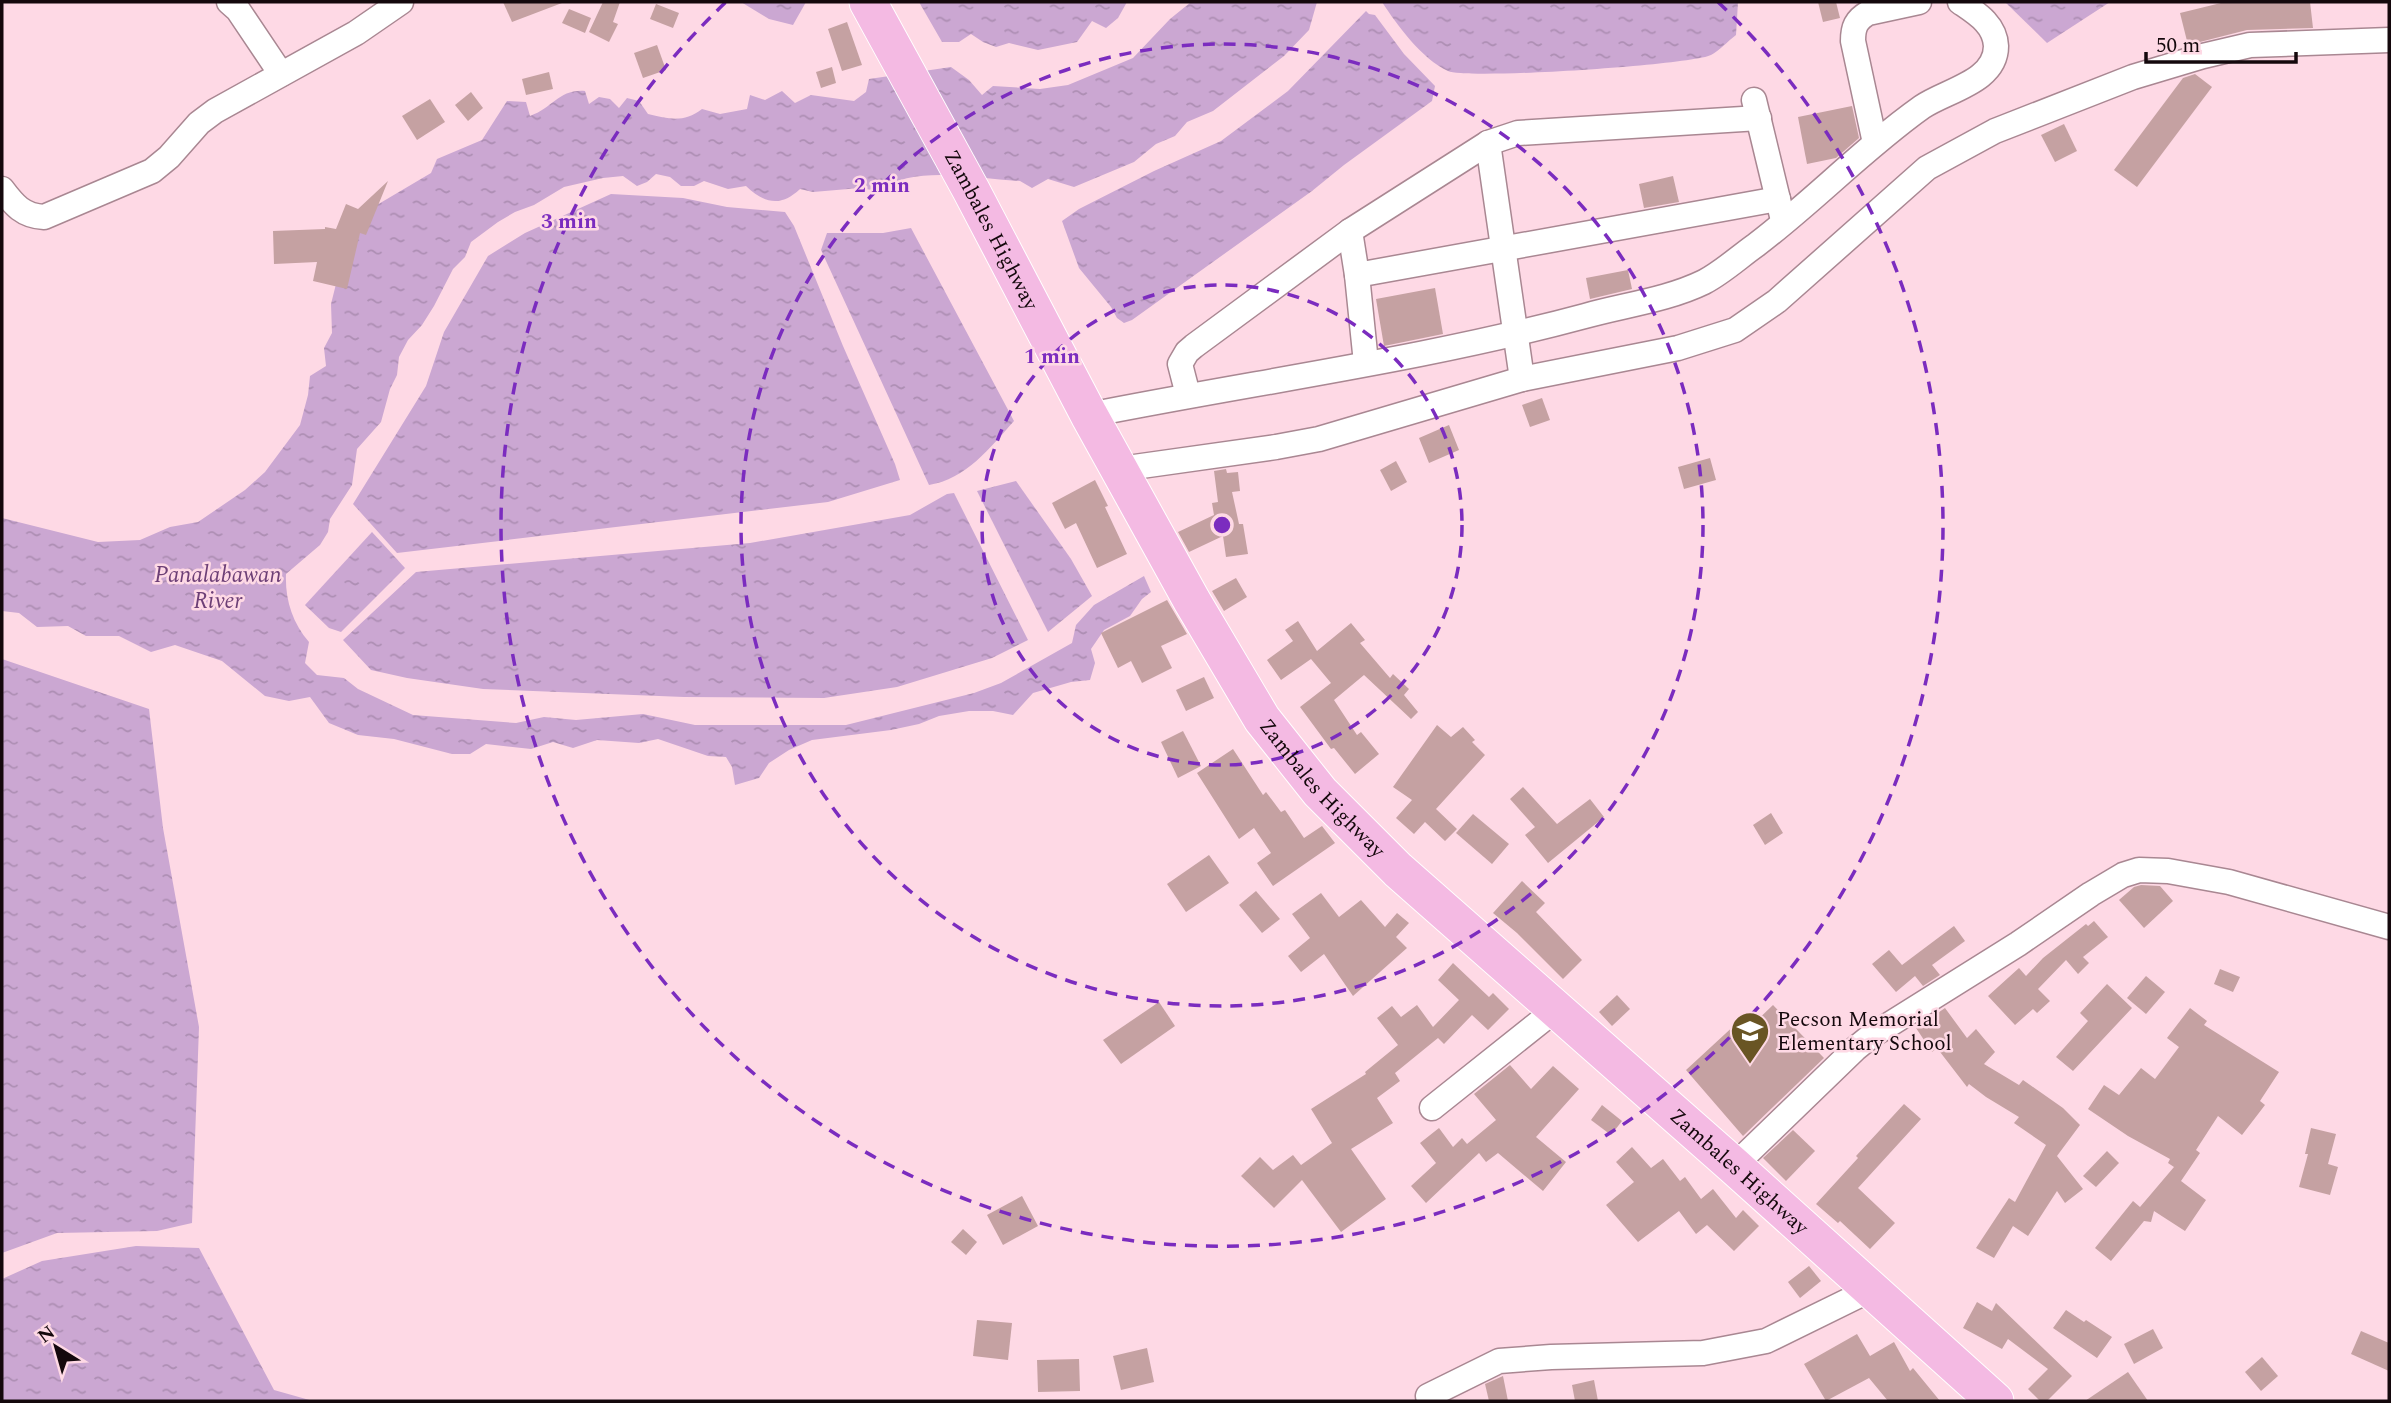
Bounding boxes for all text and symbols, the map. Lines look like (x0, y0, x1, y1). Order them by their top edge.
scale bar (2146, 21, 2296, 65)
text: 50 m (2156, 30, 2200, 62)
street label: Zambales Highway (935, 144, 1047, 317)
text: 2 min (854, 170, 910, 202)
text: 3 min (541, 206, 597, 238)
text: 1 min (1024, 341, 1080, 373)
centre of rings (1210, 513, 1234, 537)
water label: Panalabawan River (154, 558, 282, 619)
street label: Zambales Highway (1251, 712, 1393, 866)
place label: Pecson Memorial Elementary School (1777, 1004, 1952, 1060)
school or university icon: Pecson Memorial Elementary School (1729, 1010, 1771, 1065)
street label: Zambales Highway (1662, 1101, 1816, 1244)
north arrow (21, 1312, 91, 1382)
text: N (32, 1318, 62, 1351)

